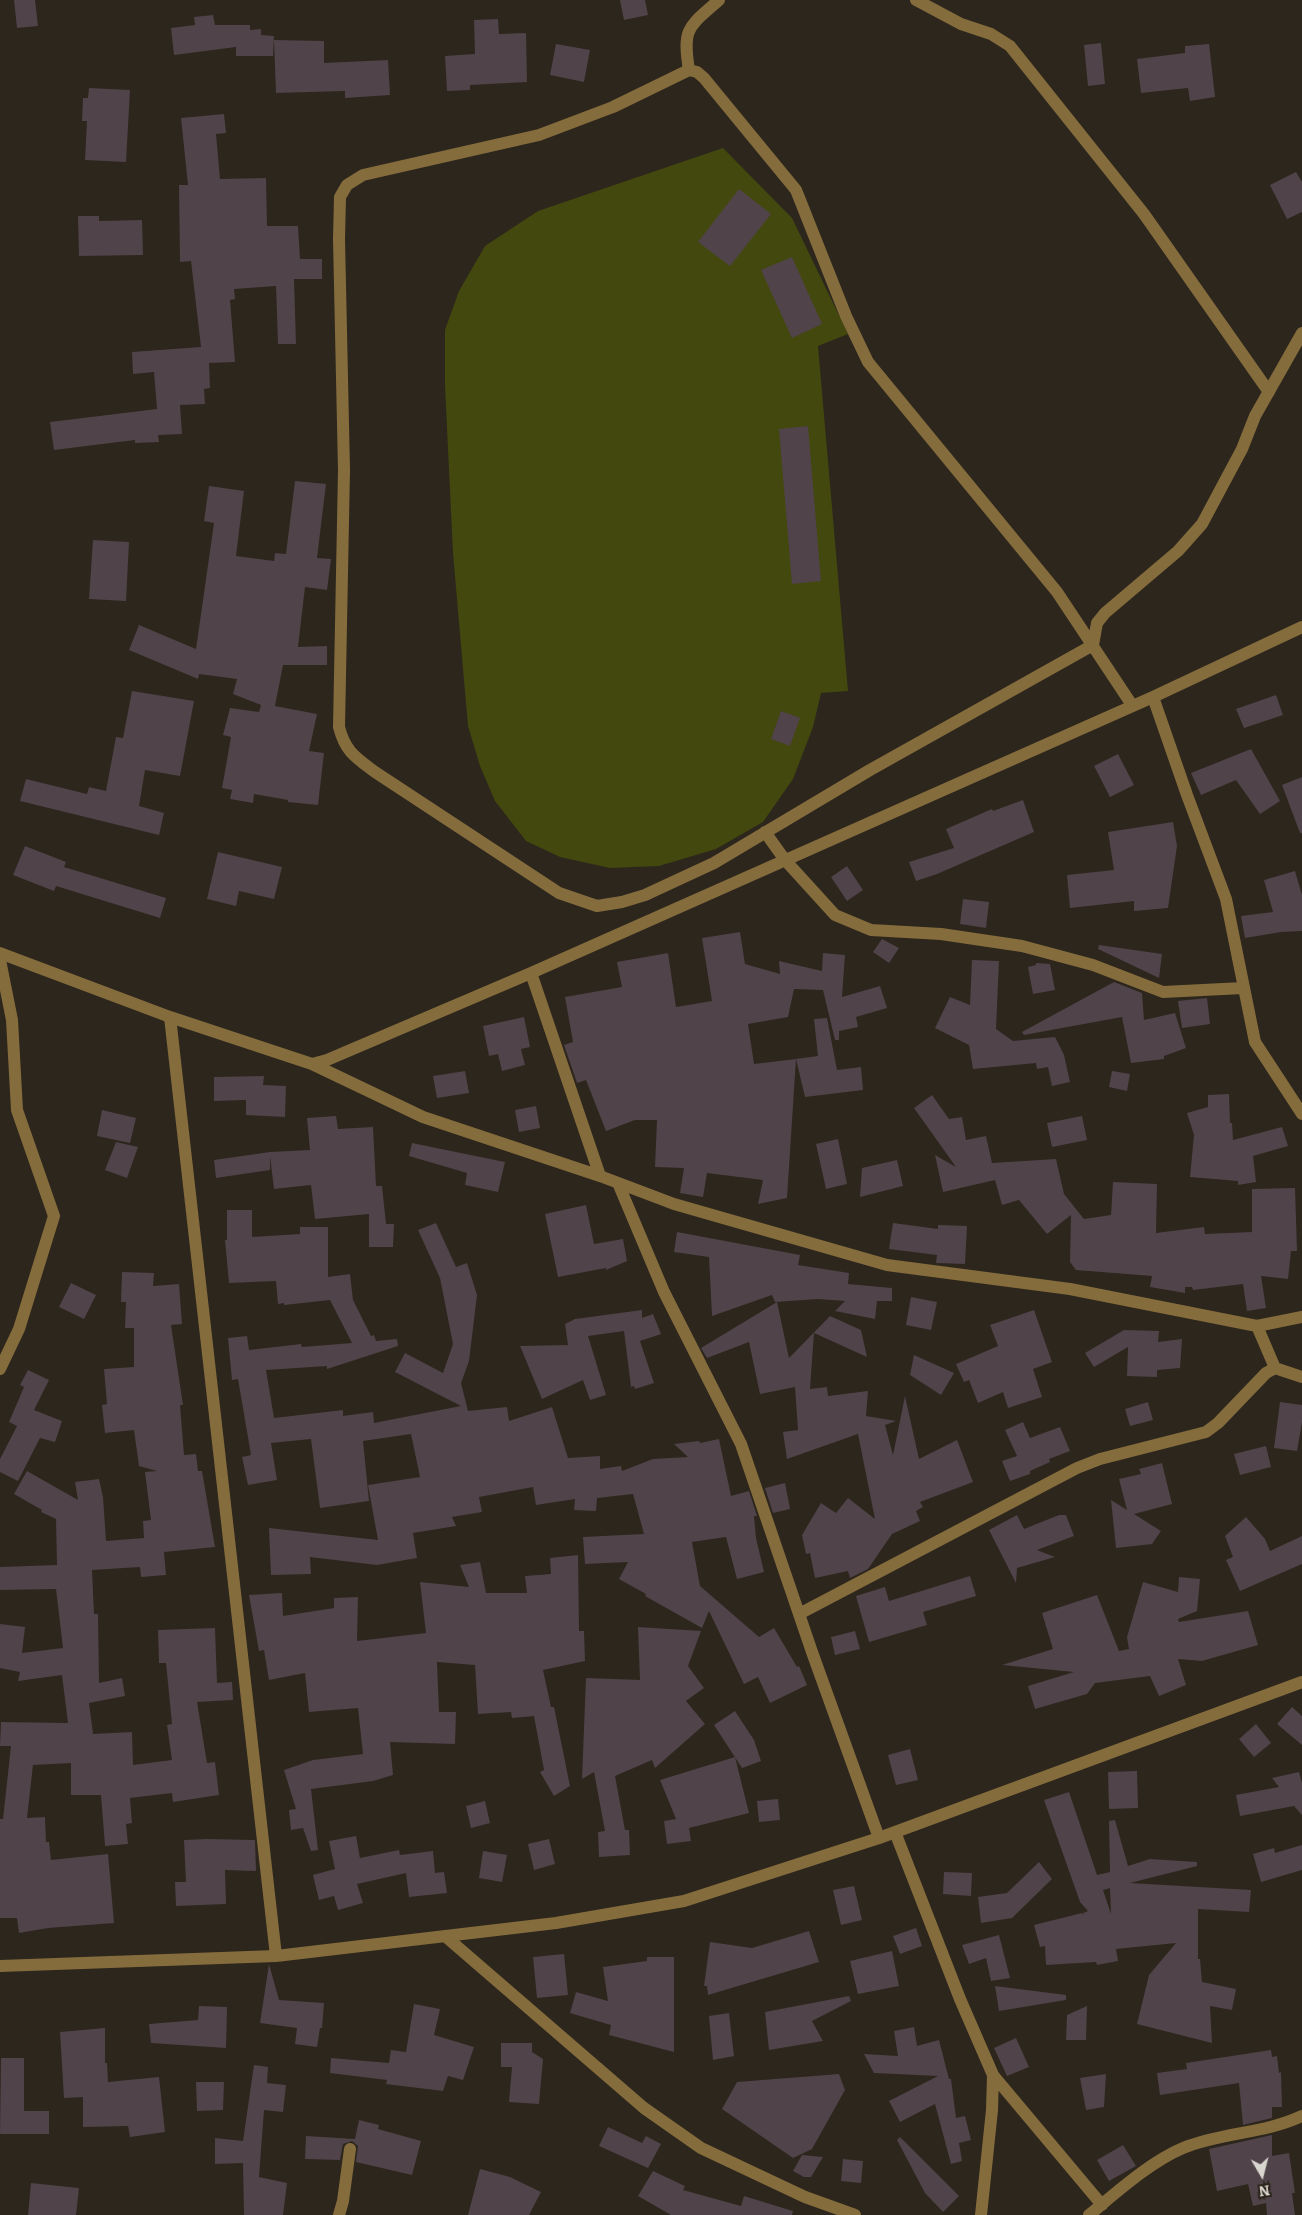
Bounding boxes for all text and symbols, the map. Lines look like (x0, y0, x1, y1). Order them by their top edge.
north arrow (1237, 2150, 1287, 2200)
text: N (1258, 2181, 1271, 2200)

